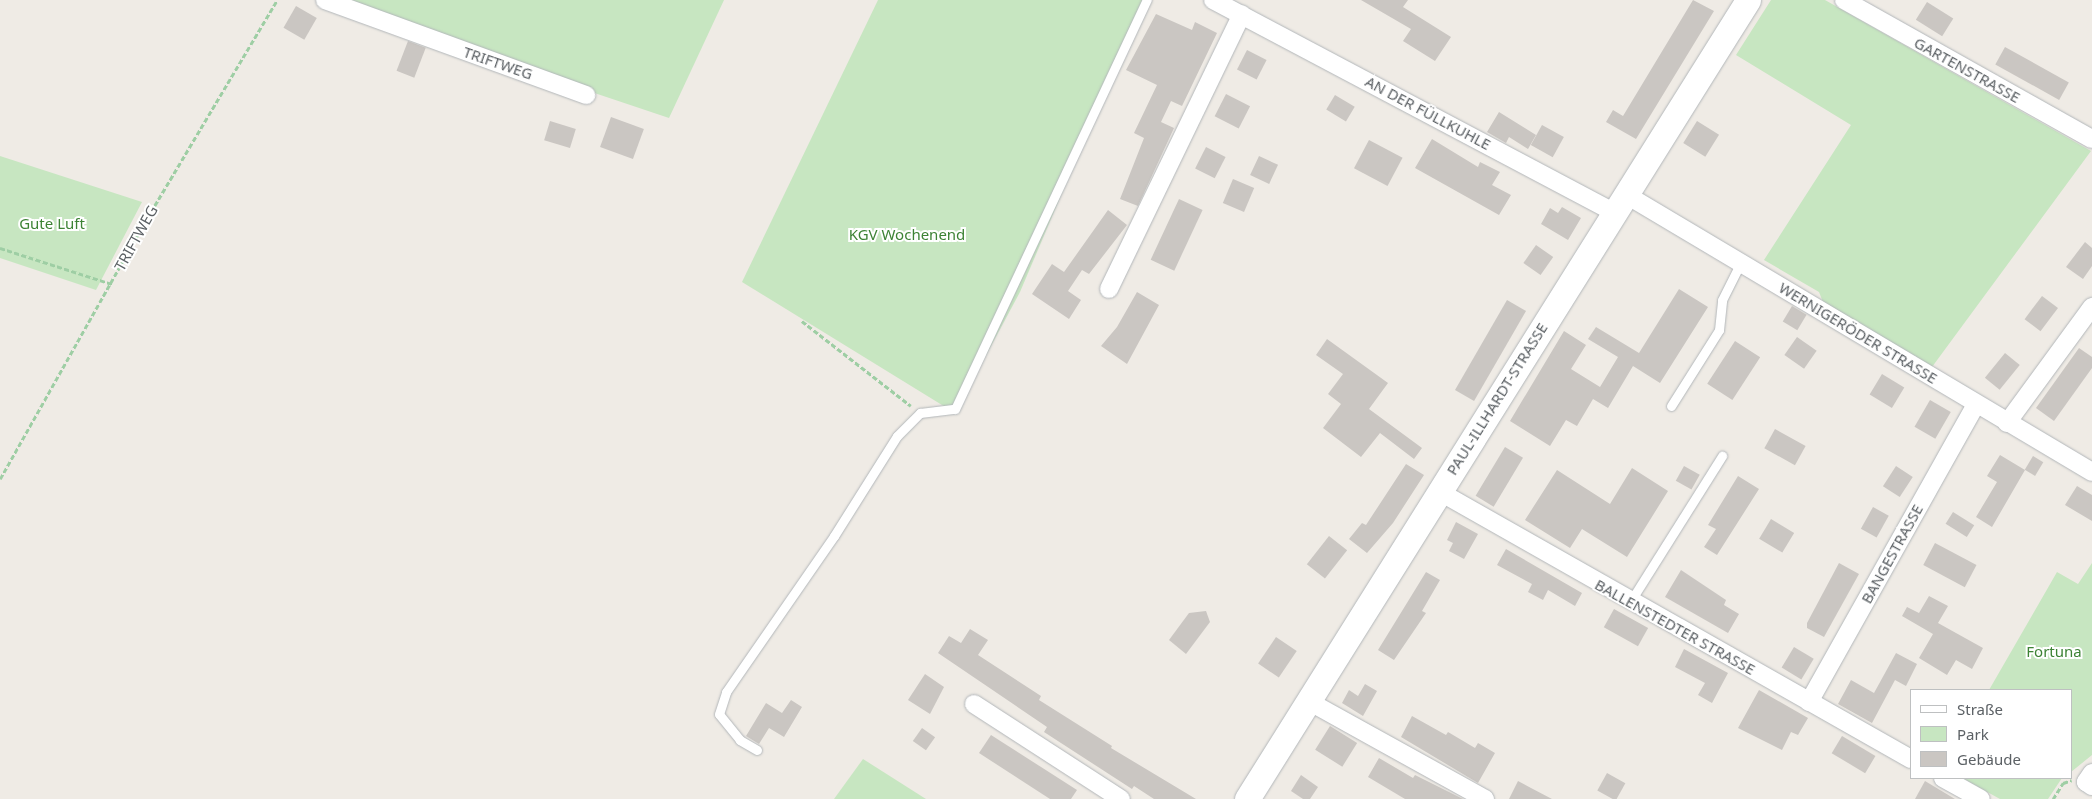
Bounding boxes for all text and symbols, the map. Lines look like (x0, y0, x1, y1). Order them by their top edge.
street label: GARTENSTRASSE (1911, 33, 2023, 107)
street label: TRIFTWEG (461, 43, 535, 83)
street label: AN DER FÜLLKUHLE (1362, 72, 1494, 154)
street label: TRIFTWEG (111, 202, 161, 274)
park label: Gute Luft (19, 215, 85, 233)
park label: KGV Wochenend (849, 226, 965, 244)
street label: WERNIGERÖDER STRASSE (1776, 279, 1940, 387)
street label: PAUL-ILLHARDT-STRASSE (1443, 320, 1551, 478)
street label: BANGESTRASSE (1857, 501, 1927, 607)
street label: BALLENSTEDTER STRASSE (1592, 575, 1758, 679)
park label: Fortuna (2026, 643, 2082, 661)
legend (1910, 689, 2072, 779)
text: Straße (1957, 699, 2003, 719)
text: Park (1957, 724, 1989, 744)
text: Gebäude (1957, 749, 2021, 769)

